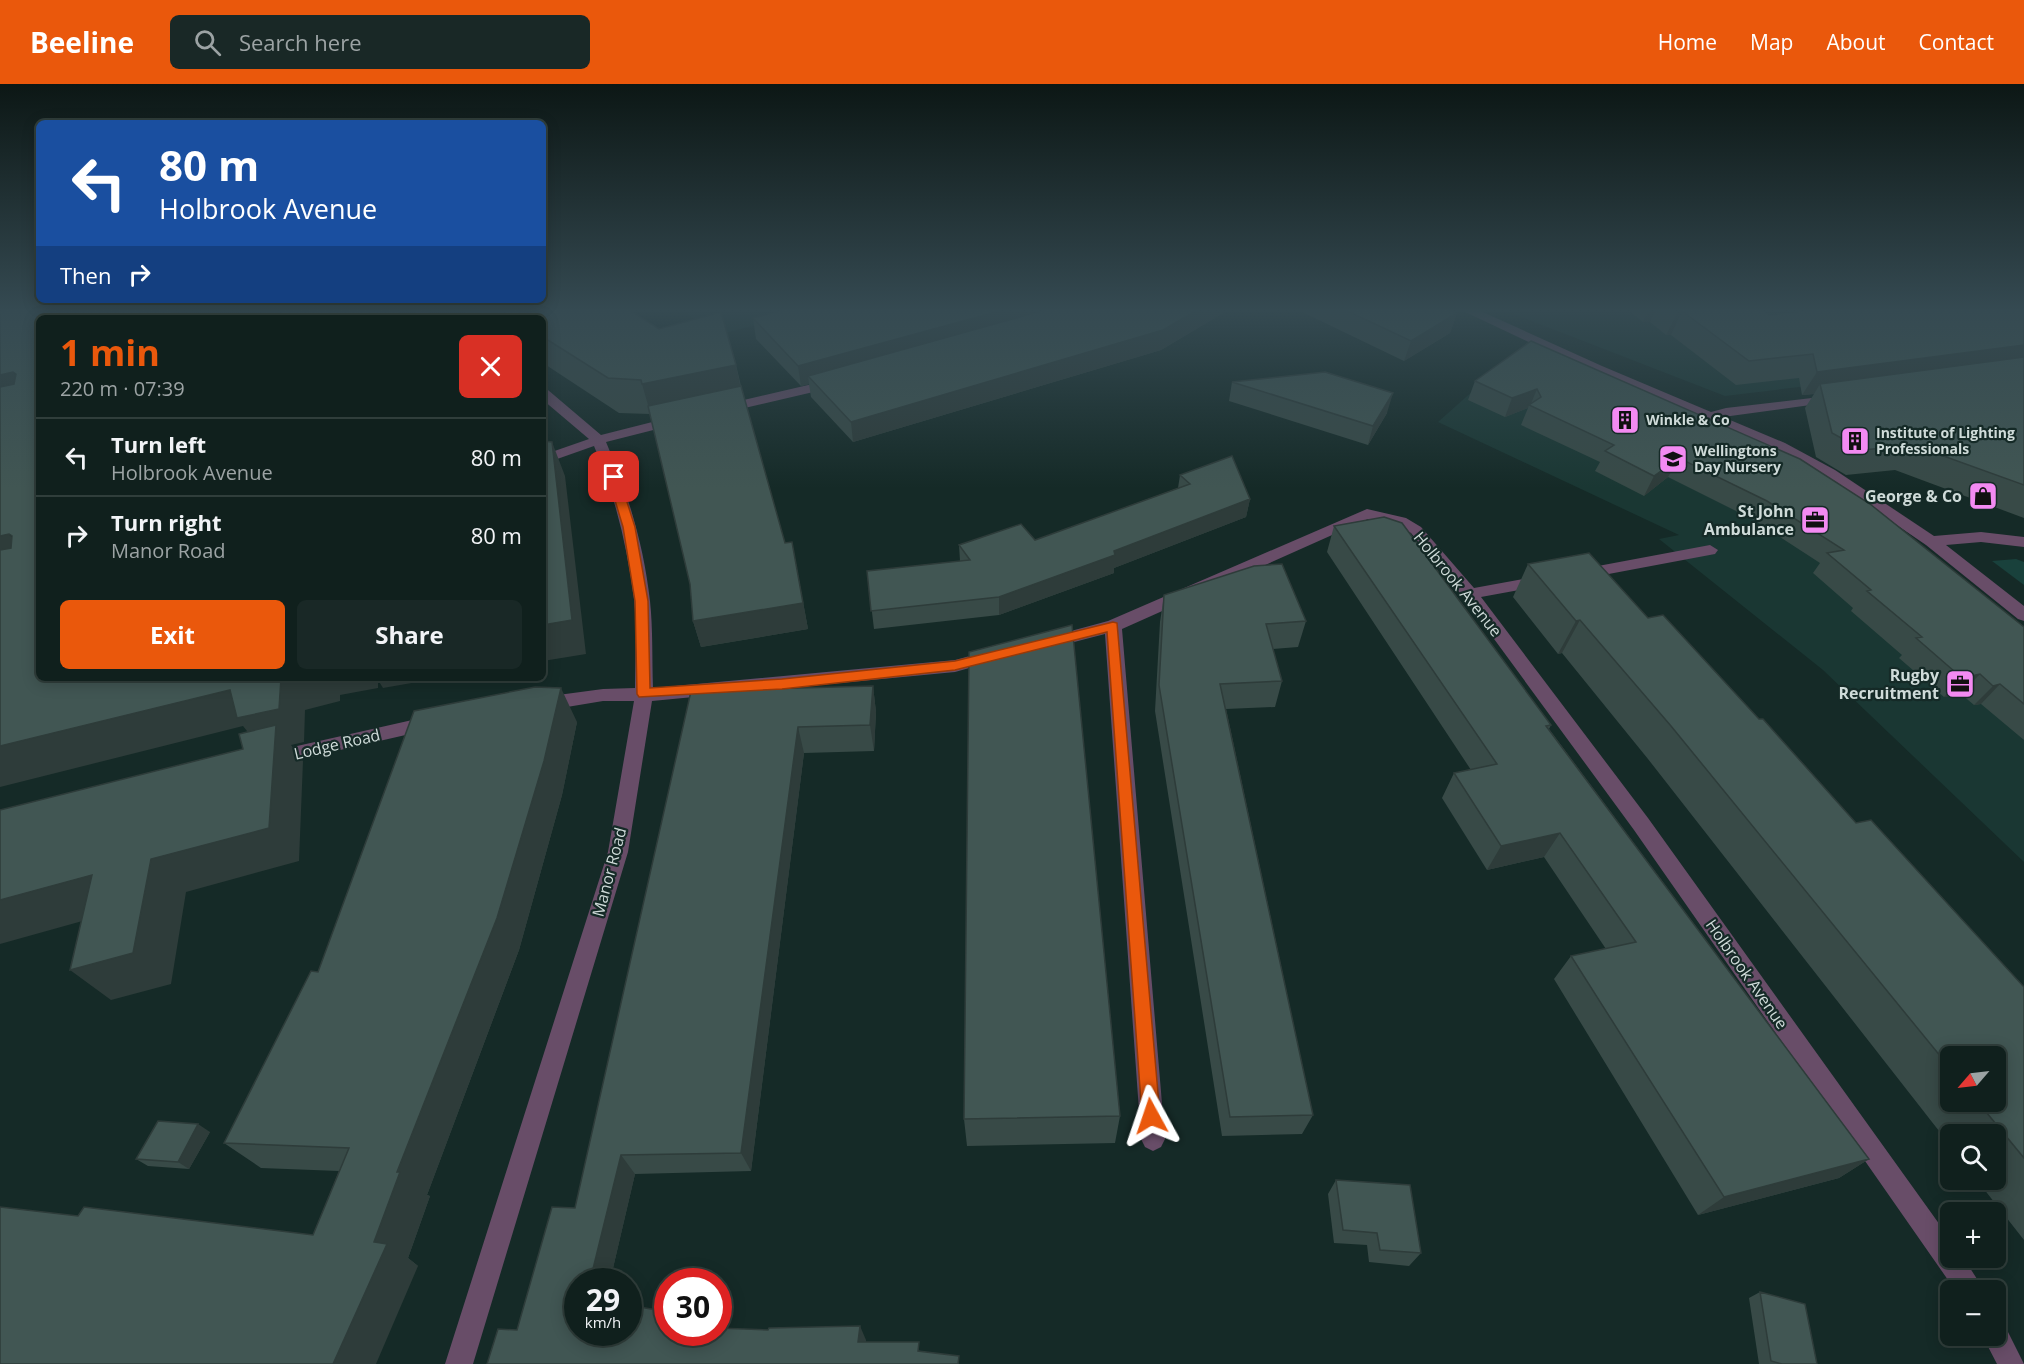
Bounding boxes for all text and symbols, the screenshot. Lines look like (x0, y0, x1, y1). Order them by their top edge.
search box (170, 15, 590, 69)
text: Beeline (30, 23, 134, 61)
icon: search (191, 26, 224, 59)
text: Search here (239, 27, 362, 57)
text: Home (1658, 28, 1717, 56)
text: Map (1750, 28, 1793, 56)
text: About (1826, 28, 1886, 56)
text: Contact (1919, 28, 1994, 56)
text: 80 m (159, 136, 259, 193)
icon: left (60, 144, 138, 222)
text: Holbrook Avenue (159, 190, 377, 227)
icon: right (123, 258, 156, 291)
text: Then (60, 260, 111, 290)
text: 1 min (60, 328, 160, 377)
button: close (459, 335, 522, 398)
text: 220 m · 07:39 (60, 375, 185, 402)
building icon: Winkle & Co (1609, 404, 1641, 436)
place label: Winkle & Co (1646, 410, 1730, 429)
place label: Institute of Lighting Professionals (1876, 423, 2015, 458)
building icon: Institute of Lighting Professionals (1839, 425, 1871, 457)
text: Turn left (111, 429, 206, 459)
icon: left (60, 441, 93, 474)
place label: Wellingtons Day Nursery (1694, 441, 1781, 476)
text: 80 m (471, 442, 522, 472)
school or university icon: Wellingtons Day Nursery (1657, 443, 1689, 475)
pin (588, 451, 639, 502)
text: Holbrook Avenue (111, 459, 273, 486)
icon: arrive (597, 460, 630, 493)
shop icon: George & Co (1967, 480, 1999, 512)
place label: George & Co (1865, 485, 1962, 507)
place label: St John Ambulance (1704, 500, 1794, 540)
office icon: St John Ambulance (1799, 504, 1831, 536)
text: Turn right (111, 507, 222, 537)
icon: right (60, 519, 93, 552)
text: 80 m (471, 520, 522, 550)
street label: Holbrook Avenue (1409, 527, 1507, 641)
text: Manor Road (111, 537, 226, 564)
button: Exit (60, 600, 285, 669)
button: Share (297, 600, 522, 669)
place label: Rugby Recruitment (1839, 664, 1940, 704)
office icon: Rugby Recruitment (1944, 668, 1976, 700)
street label: Lodge Road (292, 723, 382, 765)
street label: Manor Road (587, 825, 631, 919)
street label: Holbrook Avenue (1701, 915, 1793, 1033)
north arrow (1940, 1046, 2006, 1112)
map controls (1940, 1046, 2006, 1346)
position arrow (1119, 1084, 1183, 1148)
button: search (1940, 1124, 2006, 1190)
button: + (1940, 1202, 2006, 1268)
speed limit sign: 30 (654, 1268, 732, 1346)
text: 29 (586, 1279, 620, 1320)
button: − (1940, 1280, 2006, 1346)
text: km/h (585, 1312, 621, 1332)

